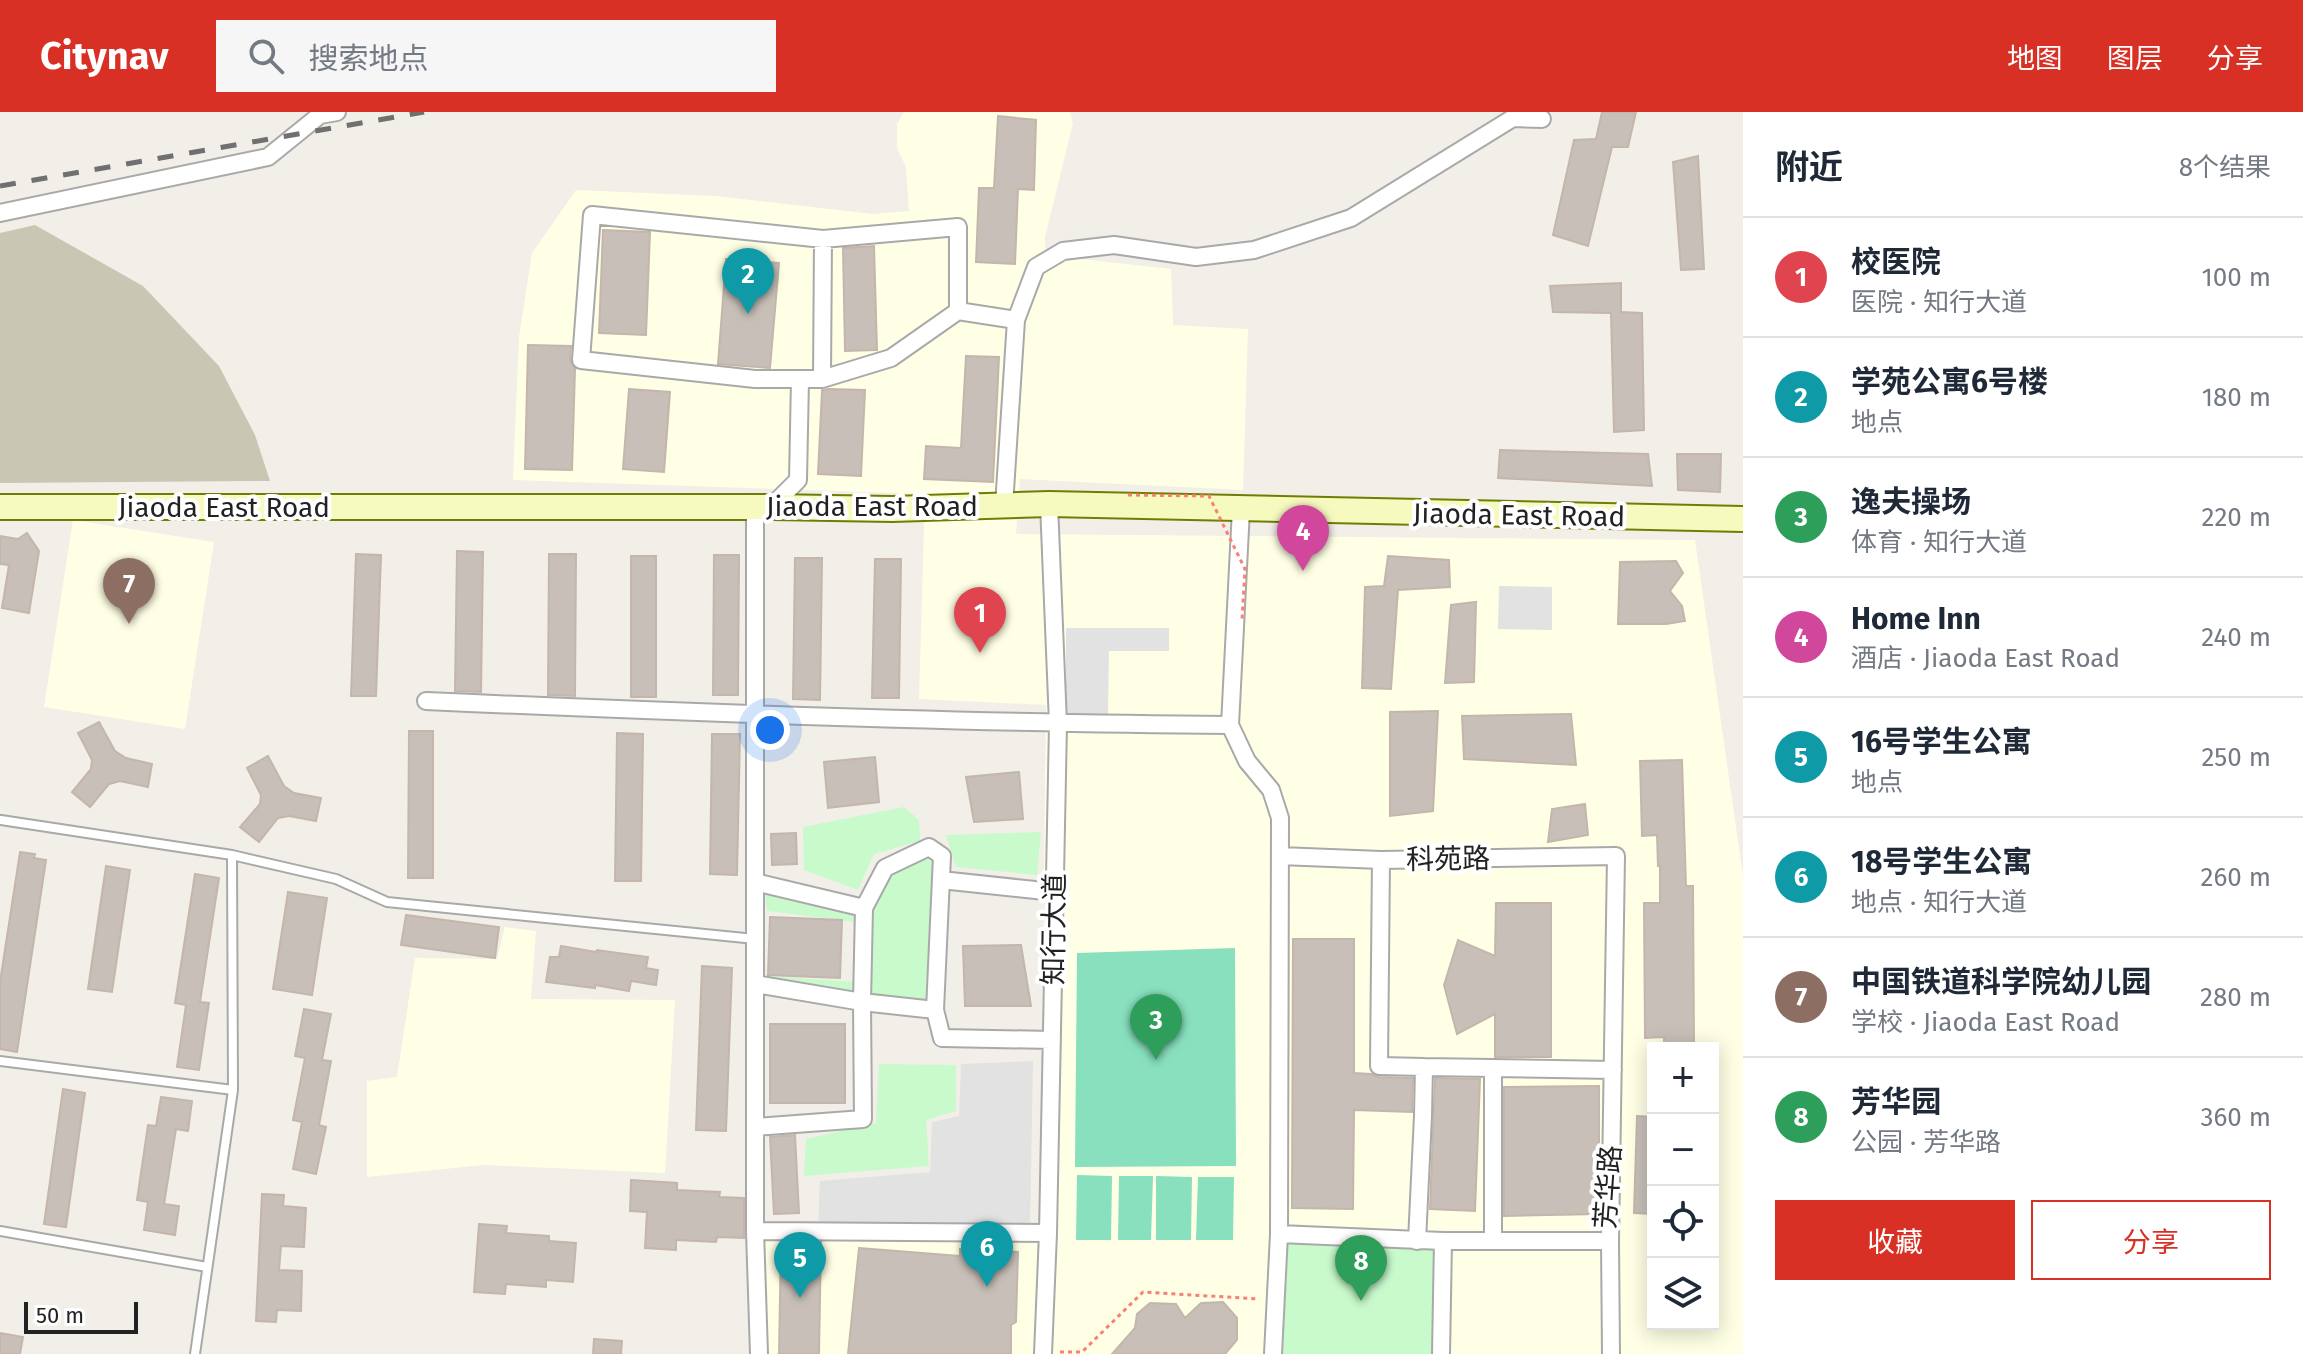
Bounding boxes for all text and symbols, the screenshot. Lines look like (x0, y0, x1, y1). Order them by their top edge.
search box (216, 20, 776, 92)
text: Citynav (40, 33, 168, 79)
icon: search (244, 34, 288, 78)
text: 搜索地点 (308, 41, 428, 77)
text: 地图 (2007, 42, 2063, 75)
text: 图层 (2107, 42, 2163, 75)
text: 分享 (2207, 42, 2263, 75)
text: 附近 (1775, 147, 1843, 188)
text: 8个结果 (2179, 152, 2271, 183)
text: 校医院 (1851, 244, 1941, 280)
pin: 2 (722, 248, 774, 314)
text: 1 (1795, 262, 1807, 293)
text: 100 m (2202, 262, 2271, 293)
text: 医院 · 知行大道 (1851, 287, 2027, 318)
text: 学苑公寓6号楼 (1851, 364, 2048, 400)
text: 2 (1794, 382, 1808, 413)
text: 180 m (2202, 382, 2271, 413)
text: 地点 (1851, 407, 1903, 438)
text: 逸夫操场 (1851, 484, 1971, 520)
street label: Jiaoda East Road (766, 490, 978, 523)
street label: Jiaoda East Road (118, 491, 330, 524)
street label: Jiaoda East Road (1413, 497, 1625, 533)
text: 3 (1794, 502, 1808, 533)
text: 220 m (2202, 502, 2271, 533)
pin: 4 (1277, 505, 1329, 571)
text: 体育 · 知行大道 (1851, 527, 2027, 558)
pin: 7 (103, 558, 155, 624)
pin: 1 (954, 587, 1006, 653)
text: Home Inn (1851, 601, 1981, 637)
text: 4 (1794, 622, 1808, 653)
text: 240 m (2201, 622, 2271, 653)
text: 酒店 · Jiaoda East Road (1851, 643, 2120, 674)
your location (750, 710, 790, 750)
text: 16号学生公寓 (1851, 724, 2032, 760)
text: 5 (1794, 742, 1808, 773)
text: 250 m (2201, 742, 2271, 773)
text: 地点 (1851, 767, 1903, 798)
street label: 科苑路 (1406, 842, 1490, 876)
text: 18号学生公寓 (1851, 844, 2032, 880)
text: 6 (1794, 862, 1808, 893)
text: 260 m (2201, 862, 2271, 893)
street label: 知行大道 (1037, 873, 1071, 985)
text: 地点 · 知行大道 (1851, 887, 2027, 918)
text: 中国铁道科学院幼儿园 (1851, 964, 2151, 1000)
text: 7 (1795, 982, 1807, 1013)
text: 280 m (2200, 982, 2271, 1013)
pin: 3 (1130, 994, 1182, 1060)
text: 学校 · Jiaoda East Road (1851, 1007, 2120, 1038)
map controls (1647, 1042, 1719, 1330)
button: + (1647, 1042, 1719, 1114)
text: 芳华园 (1851, 1084, 1941, 1120)
text: 8 (1793, 1102, 1809, 1133)
text: 360 m (2200, 1102, 2271, 1133)
button: − (1647, 1114, 1719, 1186)
text: 公园 · 芳华路 (1851, 1127, 2001, 1158)
street label: 芳华路 (1589, 1144, 1627, 1230)
button: locate (1647, 1186, 1719, 1258)
button: 收藏 (1775, 1200, 2015, 1280)
button: 分享 (2031, 1200, 2271, 1280)
pin: 6 (961, 1221, 1013, 1287)
pin: 5 (774, 1232, 826, 1298)
pin: 8 (1335, 1235, 1387, 1301)
button: layers (1647, 1258, 1719, 1330)
scale bar (24, 1298, 138, 1334)
text: 50 m (36, 1302, 84, 1329)

